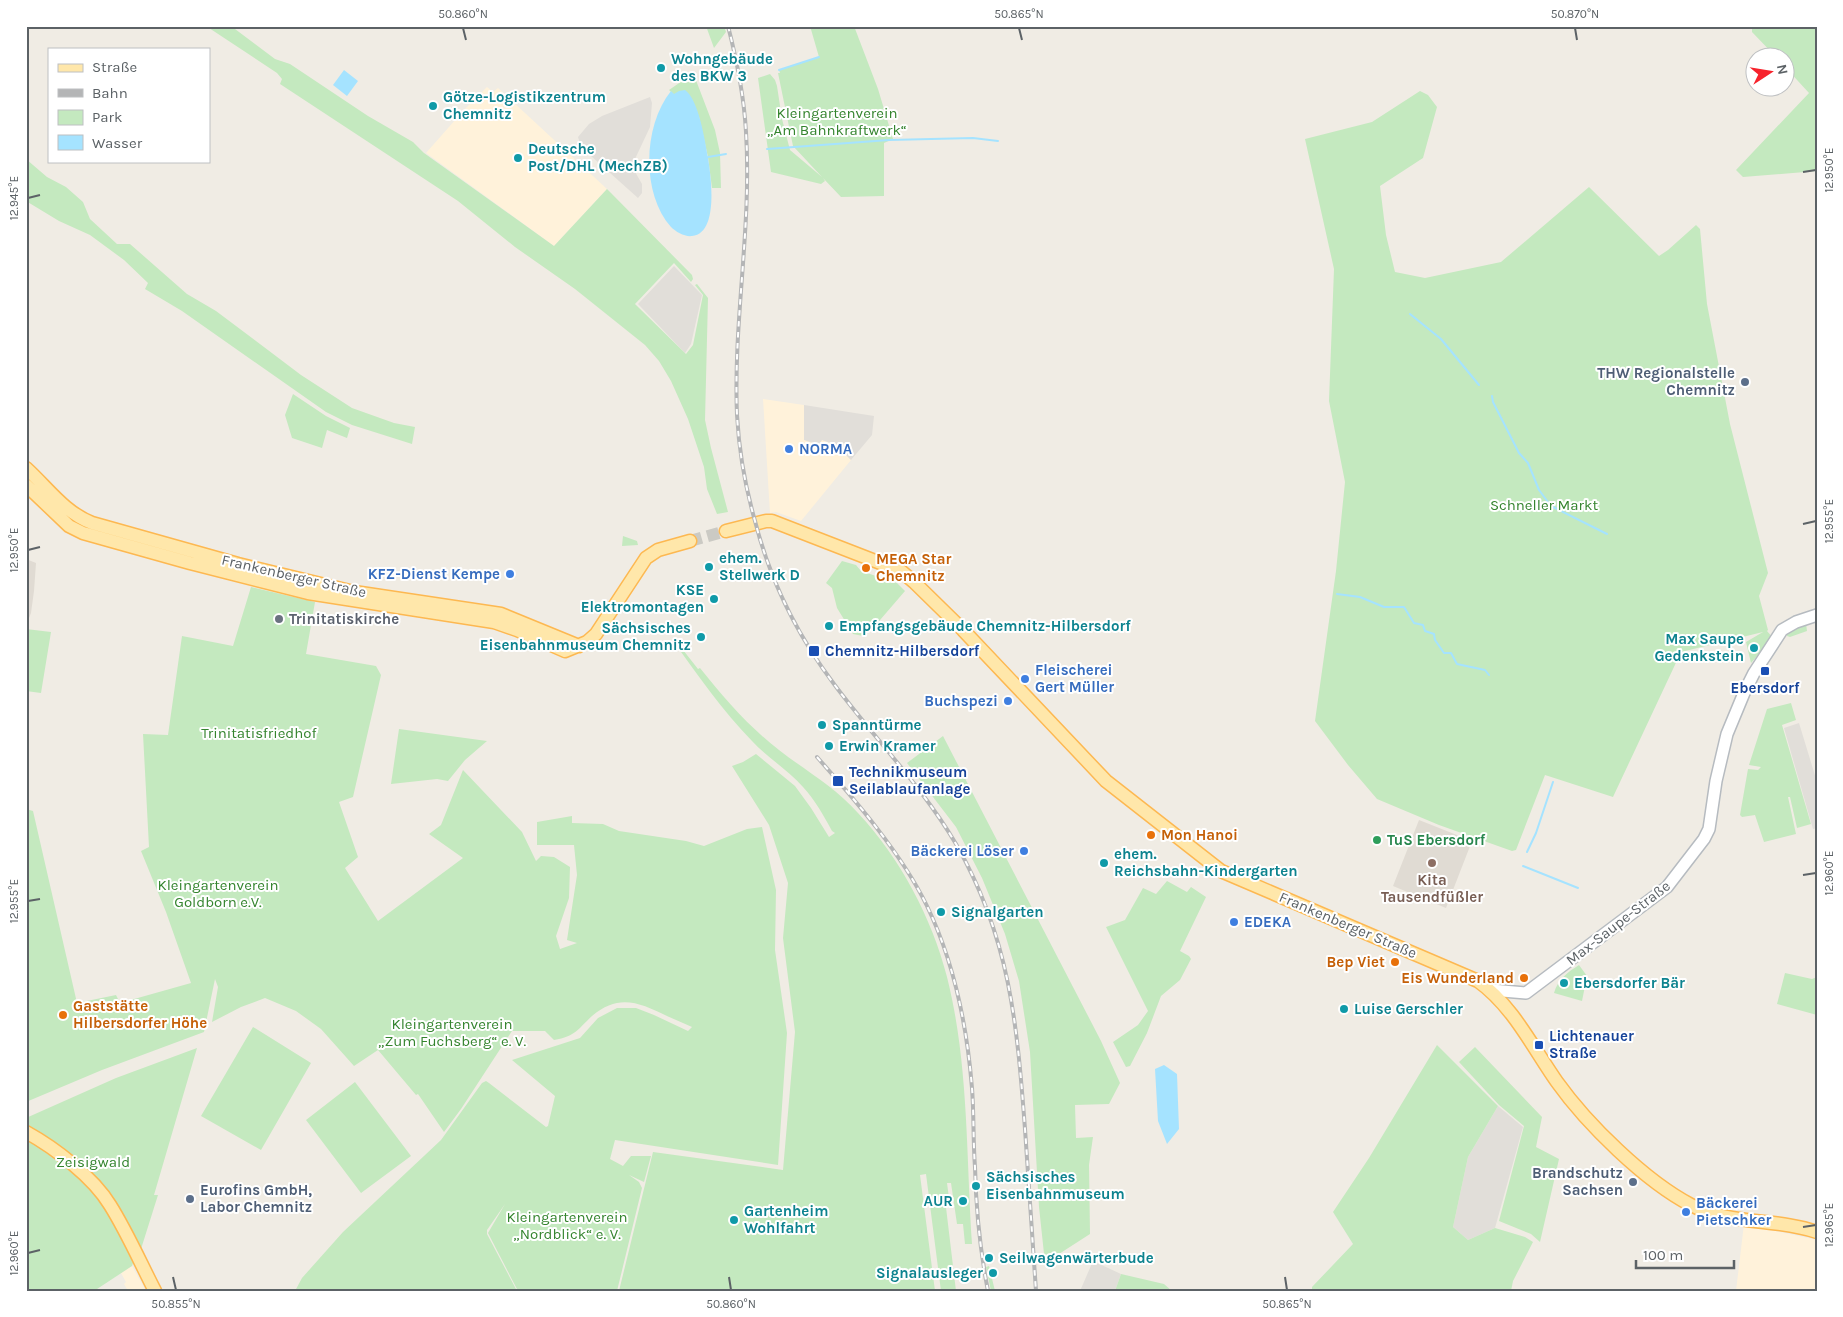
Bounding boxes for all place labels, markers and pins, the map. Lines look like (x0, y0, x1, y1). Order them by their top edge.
place label: Wohngebäude des BKW 3 (671, 50, 773, 85)
marker: Wohngebäude des BKW 3 (655, 62, 667, 74)
place label: Götze-Logistikzentrum Chemnitz (443, 88, 606, 123)
marker: Götze-Logistikzentrum Chemnitz (427, 100, 439, 112)
place label: Deutsche Post/DHL (MechZB) (528, 140, 668, 175)
marker: Deutsche Post/DHL (MechZB) (512, 152, 524, 164)
place label: THW Regionalstelle Chemnitz (1597, 364, 1735, 399)
marker: THW Regionalstelle Chemnitz (1739, 376, 1751, 388)
place label: NORMA (799, 440, 853, 458)
marker: NORMA (783, 443, 795, 455)
place label: ehem. Stellwerk D (719, 549, 800, 584)
place label: MEGA Star Chemnitz (876, 550, 952, 585)
marker: ehem. Stellwerk D (703, 561, 715, 573)
marker: MEGA Star Chemnitz (860, 562, 872, 574)
place label: KFZ-Dienst Kempe (368, 565, 500, 583)
marker: KFZ-Dienst Kempe (504, 568, 516, 580)
place label: KSE Elektromontagen (581, 581, 704, 616)
marker: KSE Elektromontagen (708, 593, 720, 605)
place label: Trinitatiskirche (289, 610, 399, 628)
marker: Trinitatiskirche (273, 613, 285, 625)
place label: Empfangsgebäude Chemnitz-Hilbersdorf (839, 617, 1131, 635)
place label: Sächsisches Eisenbahnmuseum Chemnitz (480, 619, 691, 654)
marker: Empfangsgebäude Chemnitz-Hilbersdorf (823, 620, 835, 632)
place label: Max Saupe Gedenkstein (1654, 630, 1744, 665)
marker: Sächsisches Eisenbahnmuseum Chemnitz (695, 631, 707, 643)
place label: Chemnitz-Hilbersdorf (825, 642, 980, 660)
marker: Max Saupe Gedenkstein (1748, 642, 1760, 654)
marker: Chemnitz-Hilbersdorf (807, 644, 821, 658)
place label: Fleischerei Gert Müller (1035, 661, 1114, 696)
marker: Ebersdorf (1759, 665, 1771, 677)
marker: Fleischerei Gert Müller (1019, 673, 1031, 685)
place label: Ebersdorf (1731, 679, 1800, 697)
place label: Buchspezi (924, 692, 998, 710)
marker: Buchspezi (1002, 695, 1014, 707)
place label: Spanntürme (832, 716, 922, 734)
marker: Spanntürme (816, 719, 828, 731)
place label: Erwin Kramer (839, 737, 936, 755)
marker: Erwin Kramer (823, 740, 835, 752)
place label: Technikmuseum Seilablaufanlage (849, 763, 970, 798)
marker: Technikmuseum Seilablaufanlage (831, 774, 845, 788)
place label: Mon Hanoi (1161, 826, 1238, 844)
marker: Mon Hanoi (1145, 829, 1157, 841)
place label: TuS Ebersdorf (1387, 831, 1486, 849)
marker: TuS Ebersdorf (1371, 834, 1383, 846)
place label: Bäckerei Löser (911, 842, 1014, 860)
marker: Bäckerei Löser (1018, 845, 1030, 857)
place label: ehem. Reichsbahn-Kindergarten (1114, 845, 1298, 880)
marker: ehem. Reichsbahn-Kindergarten (1098, 857, 1110, 869)
marker: Kita Tausendfüßler (1426, 857, 1438, 869)
place label: Kita Tausendfüßler (1381, 871, 1483, 906)
place label: Signalgarten (951, 903, 1044, 921)
marker: Signalgarten (935, 906, 947, 918)
place label: EDEKA (1244, 913, 1292, 931)
marker: EDEKA (1228, 916, 1240, 928)
place label: Bep Viet (1327, 953, 1385, 971)
marker: Bep Viet (1389, 956, 1401, 968)
place label: Eis Wunderland (1401, 969, 1514, 987)
marker: Eis Wunderland (1518, 972, 1530, 984)
place label: Ebersdorfer Bär (1574, 974, 1685, 992)
marker: Ebersdorfer Bär (1558, 977, 1570, 989)
place label: Gaststätte Hilbersdorfer Höhe (73, 997, 207, 1032)
place label: Luise Gerschler (1354, 1000, 1463, 1018)
marker: Luise Gerschler (1338, 1003, 1350, 1015)
marker: Gaststätte Hilbersdorfer Höhe (57, 1009, 69, 1021)
place label: Lichtenauer Straße (1549, 1027, 1634, 1062)
marker: Lichtenauer Straße (1533, 1039, 1545, 1051)
place label: Brandschutz Sachsen (1532, 1164, 1623, 1199)
place label: Sächsisches Eisenbahnmuseum (986, 1168, 1125, 1203)
marker: Brandschutz Sachsen (1627, 1176, 1639, 1188)
marker: Sächsisches Eisenbahnmuseum (970, 1180, 982, 1192)
place label: Eurofins GmbH, Labor Chemnitz (200, 1181, 312, 1216)
place label: AUR (924, 1192, 953, 1210)
marker: Eurofins GmbH, Labor Chemnitz (184, 1193, 196, 1205)
place label: Bäckerei Pietschker (1696, 1194, 1772, 1229)
marker: AUR (957, 1195, 969, 1207)
place label: Gartenheim Wohlfahrt (744, 1202, 828, 1237)
marker: Bäckerei Pietschker (1680, 1206, 1692, 1218)
marker: Gartenheim Wohlfahrt (728, 1214, 740, 1226)
place label: Seilwagenwärterbude (999, 1249, 1154, 1267)
marker: Seilwagenwärterbude (983, 1252, 995, 1264)
place label: Signalausleger (876, 1264, 983, 1282)
marker: Signalausleger (987, 1267, 999, 1279)

